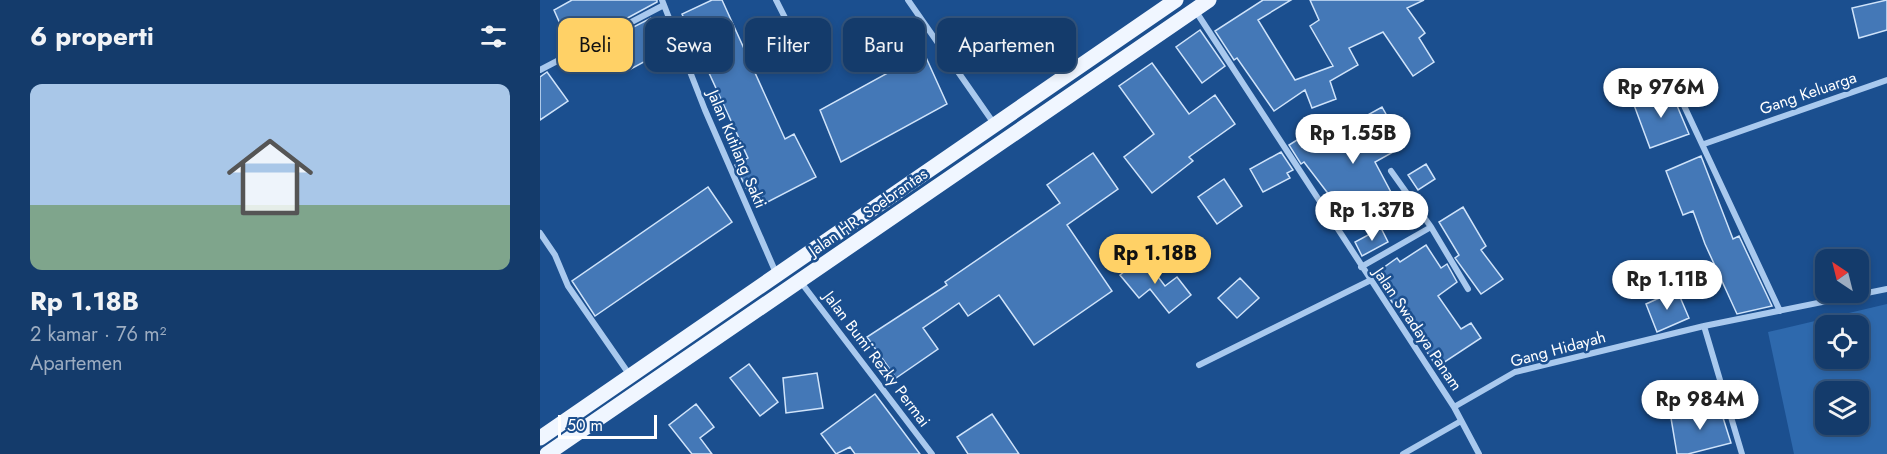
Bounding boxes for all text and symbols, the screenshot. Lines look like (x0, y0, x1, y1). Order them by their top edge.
text: 6 properti (30, 17, 154, 55)
chip: Beli (558, 18, 633, 72)
chip: Sewa (645, 18, 733, 72)
chip: Filter (745, 18, 831, 72)
chip: Baru (843, 18, 925, 72)
chip: Apartemen (937, 18, 1076, 72)
icon: filters (477, 20, 510, 53)
street label: Gang Keluarga (1756, 66, 1860, 120)
pin: Rp 976M (1606, 68, 1716, 119)
text: Rp 976M (1617, 73, 1705, 102)
street label: Jalan Kutilang Sakti (701, 85, 772, 212)
pin: Rp 1.55B (1291, 114, 1415, 165)
text: Rp 1.55B (1310, 119, 1396, 148)
icon: home (216, 123, 324, 231)
street label: Jalan HR. Soebrantas (802, 162, 932, 263)
pin: Rp 1.37B (1310, 191, 1434, 242)
text: Rp 1.37B (1329, 196, 1415, 225)
pin: Rp 1.18B (1093, 234, 1217, 285)
text: Rp 1.18B (1113, 239, 1197, 268)
north arrow (1815, 249, 1869, 303)
map controls (1815, 249, 1869, 435)
pin: Rp 1.11B (1605, 260, 1729, 311)
street label: Jalan Swadaya Panam (1367, 261, 1468, 395)
text: Rp 1.11B (1626, 265, 1708, 294)
text: Rp 1.18B (30, 282, 139, 320)
street label: Jalan Bumi Rezky Permai (817, 285, 936, 432)
button: locate (1815, 315, 1869, 369)
text: 2 kamar · 76 m² (30, 320, 166, 349)
street label: Gang Hidayah (1508, 325, 1608, 373)
text: Apartemen (30, 349, 123, 378)
pin: Rp 984M (1645, 380, 1755, 431)
button: layers (1815, 381, 1869, 435)
text: Rp 984M (1656, 385, 1744, 414)
scale bar (558, 412, 657, 440)
text: 50 m (567, 414, 603, 437)

